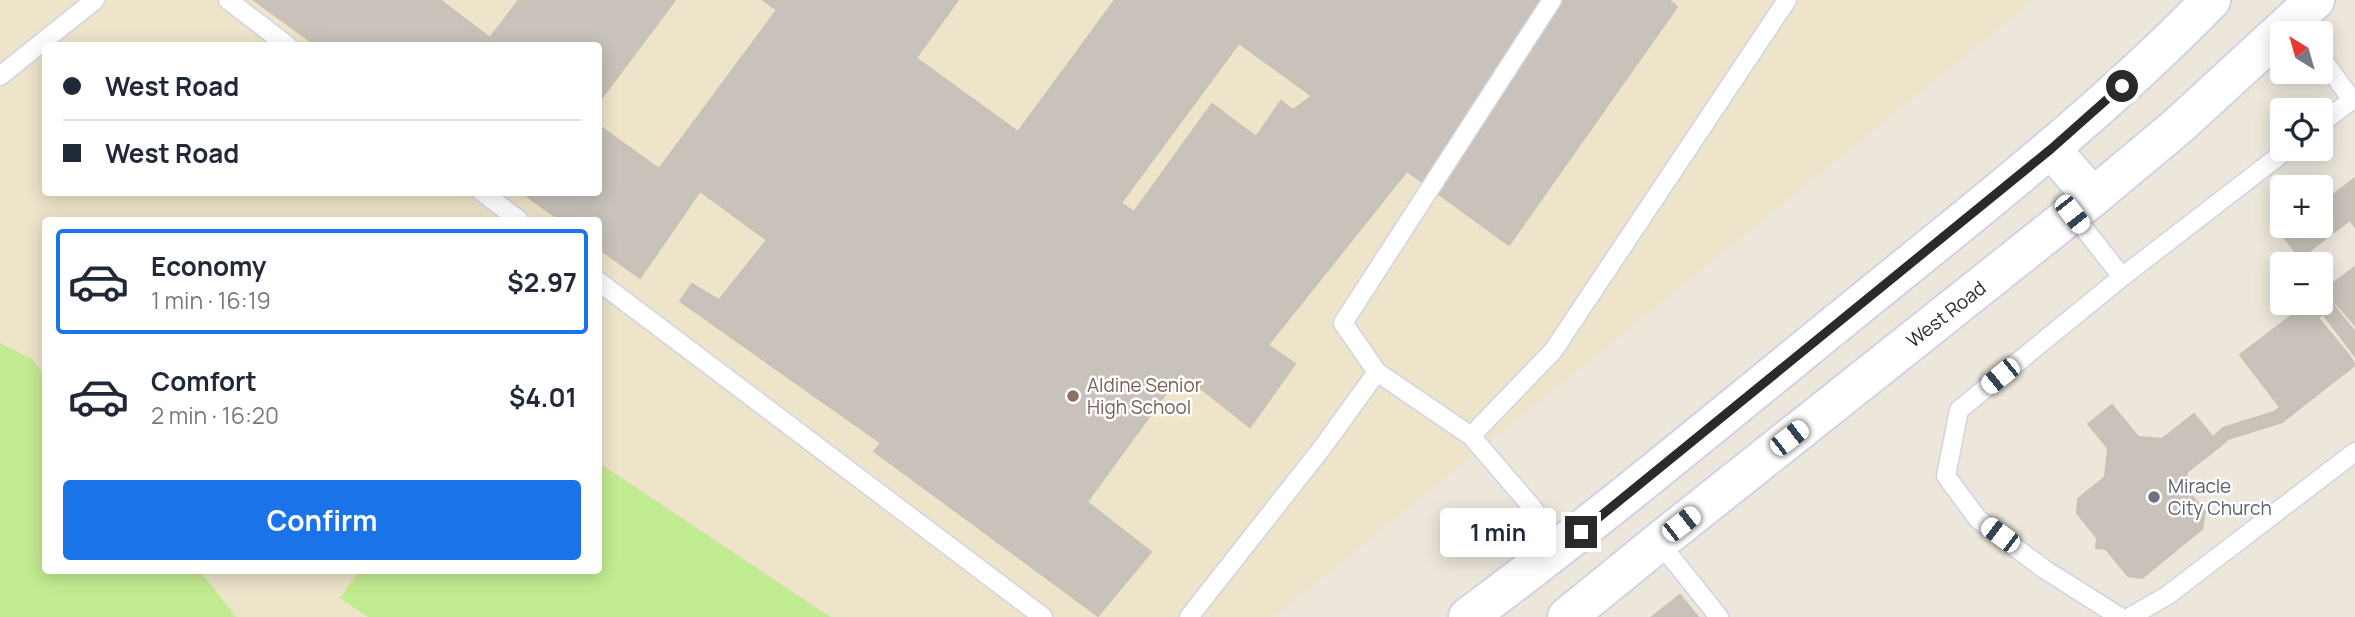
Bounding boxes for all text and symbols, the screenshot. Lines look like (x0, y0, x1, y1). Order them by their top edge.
north arrow (2270, 21, 2333, 84)
map controls (2270, 21, 2333, 315)
text: West Road (105, 68, 239, 104)
route start (2106, 70, 2138, 102)
button: locate (2270, 98, 2333, 161)
text: West Road (105, 135, 239, 171)
button: + (2270, 175, 2333, 238)
car (2051, 191, 2094, 237)
text: Economy (151, 248, 266, 284)
icon: car (67, 250, 130, 313)
button: − (2270, 252, 2333, 315)
text: $2.97 (507, 264, 577, 300)
street label: West Road (1901, 275, 1991, 353)
text: 1 min · 16:19 (151, 284, 271, 316)
car (1978, 355, 2023, 397)
text: Comfort (151, 363, 257, 399)
icon: car (67, 365, 130, 428)
place label: Aldine Senior High School (1087, 372, 1202, 420)
text: $4.01 (509, 379, 577, 415)
marker: Aldine Senior High School (1065, 388, 1081, 404)
text: 2 min · 16:20 (151, 399, 279, 431)
car (1766, 417, 1813, 459)
place label: Miracle City Church (2168, 473, 2272, 521)
button: Confirm (63, 480, 581, 560)
marker: Miracle City Church (2146, 489, 2162, 505)
car (1658, 503, 1705, 545)
callout: 1 min (1441, 508, 1556, 556)
car (1977, 514, 2024, 556)
text: 1 min (1470, 516, 1526, 548)
route end (1565, 516, 1597, 548)

